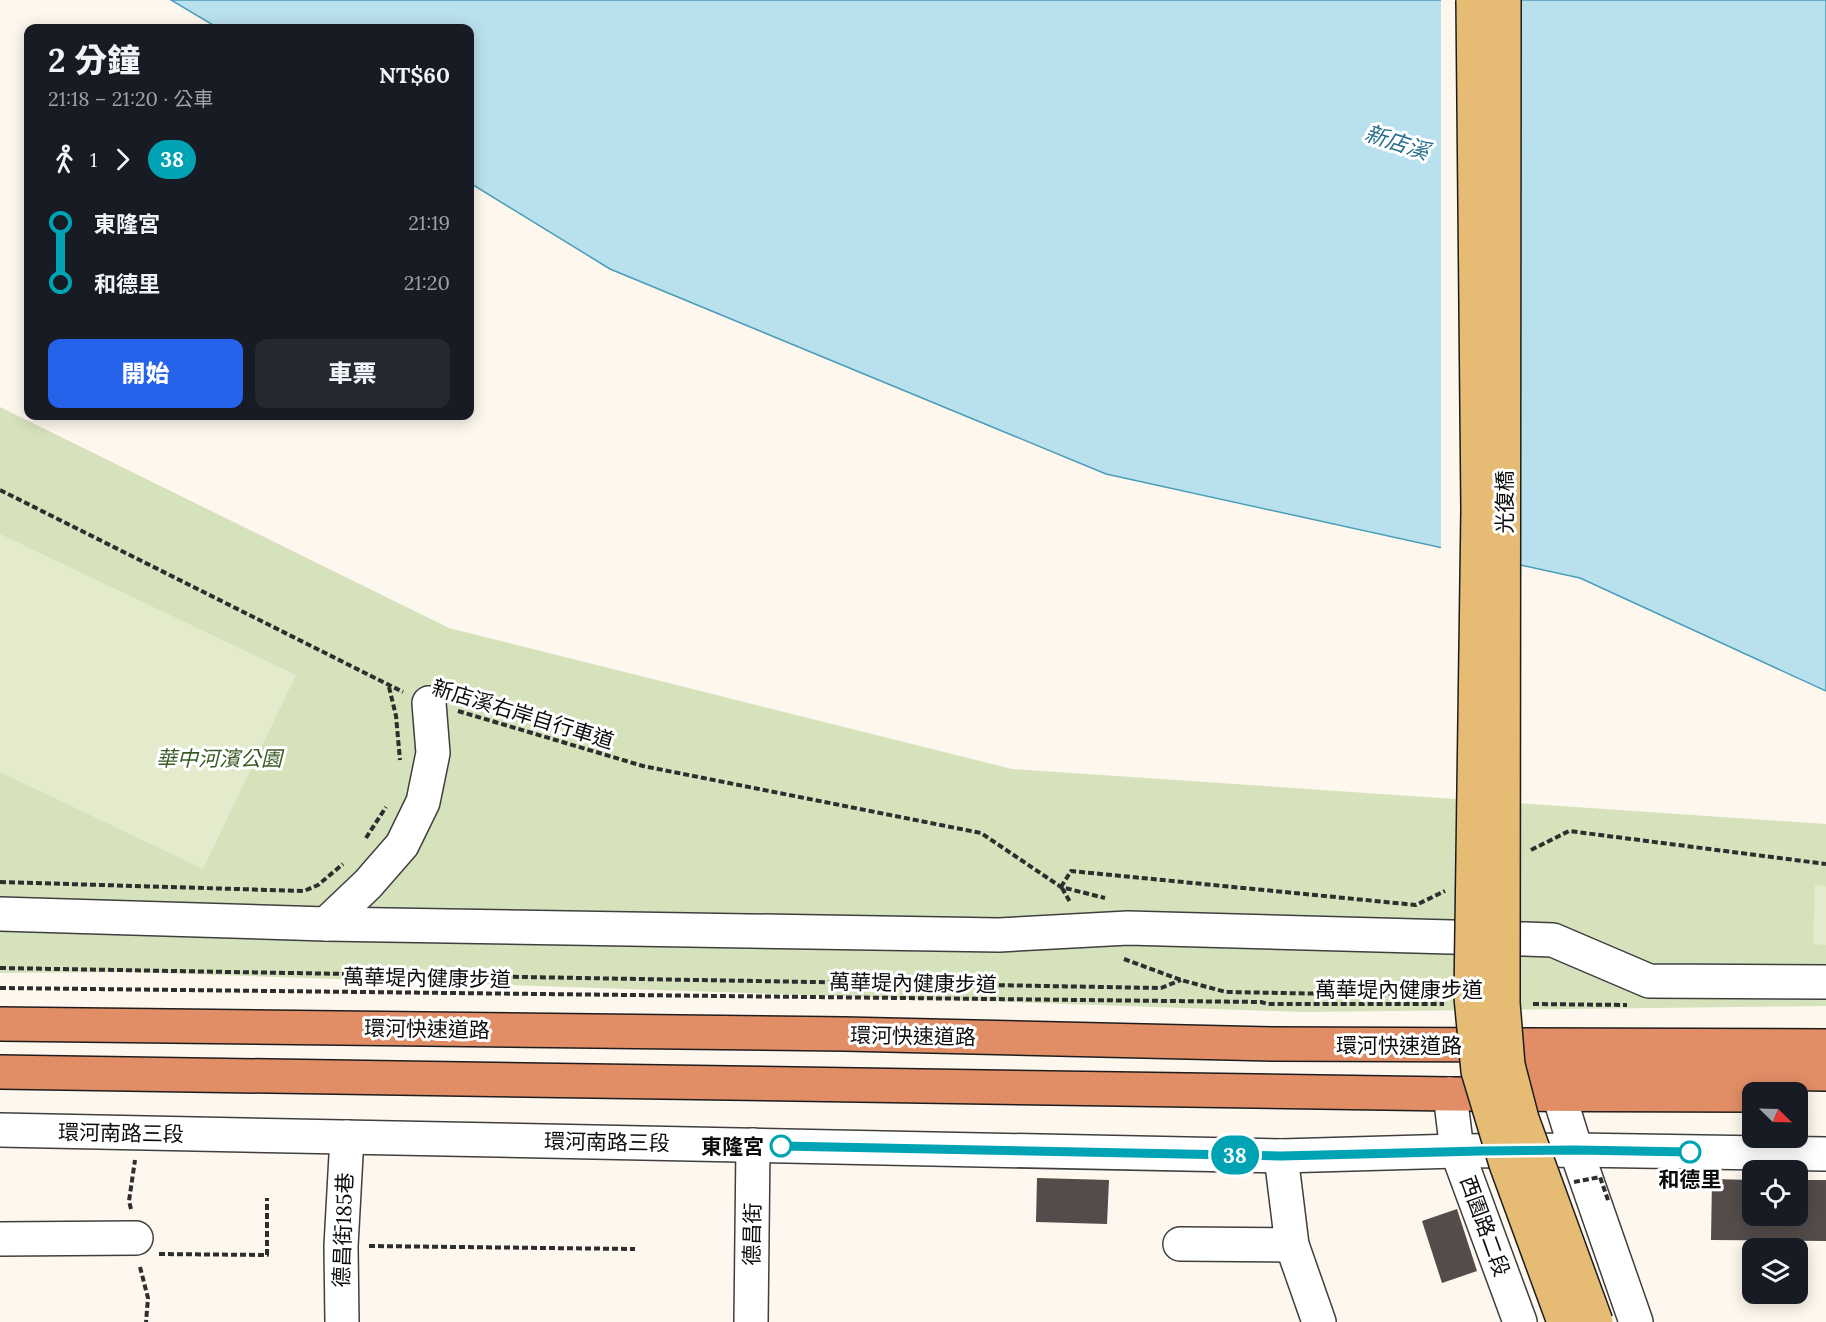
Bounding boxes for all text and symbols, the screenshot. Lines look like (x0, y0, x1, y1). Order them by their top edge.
text: 2 分鐘 (48, 39, 140, 81)
text: NT$60 (379, 61, 450, 89)
text: 21:18 – 21:20 · 公車 (48, 86, 214, 111)
water label: 新店溪 (1361, 118, 1436, 166)
icon: walk (48, 143, 81, 176)
icon: forward (106, 143, 139, 176)
text: 38 (160, 146, 184, 173)
text: 1 (90, 147, 97, 172)
text: 東隆宮 (94, 210, 160, 238)
text: 21:19 (408, 210, 450, 235)
text: 和德里 (94, 270, 160, 298)
text: 21:20 (404, 270, 450, 295)
button: 開始 (48, 339, 243, 408)
button: 車票 (255, 339, 450, 408)
street label: 光復橋 (1491, 471, 1518, 534)
street label: 新店溪右岸自行車道 (429, 673, 617, 755)
park label: 華中河濱公園 (156, 745, 285, 772)
street label: 萬華堤內健康步道 (343, 963, 511, 993)
street label: 萬華堤內健康步道 (829, 968, 997, 998)
street label: 萬華堤內健康步道 (1315, 976, 1483, 1003)
street label: 環河快速道路 (364, 1014, 490, 1044)
street label: 環河快速道路 (850, 1021, 976, 1051)
street label: 環河快速道路 (1336, 1032, 1462, 1059)
north arrow (1742, 1082, 1808, 1148)
map controls (1742, 1082, 1808, 1304)
street label: 環河南路三段 (58, 1118, 184, 1148)
street label: 環河南路三段 (544, 1127, 670, 1157)
place label: 東隆宮 (701, 1133, 764, 1160)
marker: 東隆宮 (770, 1135, 792, 1157)
line badge: 38 (1208, 1136, 1262, 1174)
marker: 和德里 (1679, 1141, 1701, 1163)
text: 38 (1223, 1142, 1247, 1169)
button: locate (1742, 1160, 1808, 1226)
place label: 和德里 (1659, 1166, 1722, 1193)
street label: 德昌街185巷 (328, 1172, 358, 1288)
street label: 西園路二段 (1454, 1172, 1516, 1280)
street label: 德昌街 (738, 1202, 766, 1266)
button: layers (1742, 1238, 1808, 1304)

